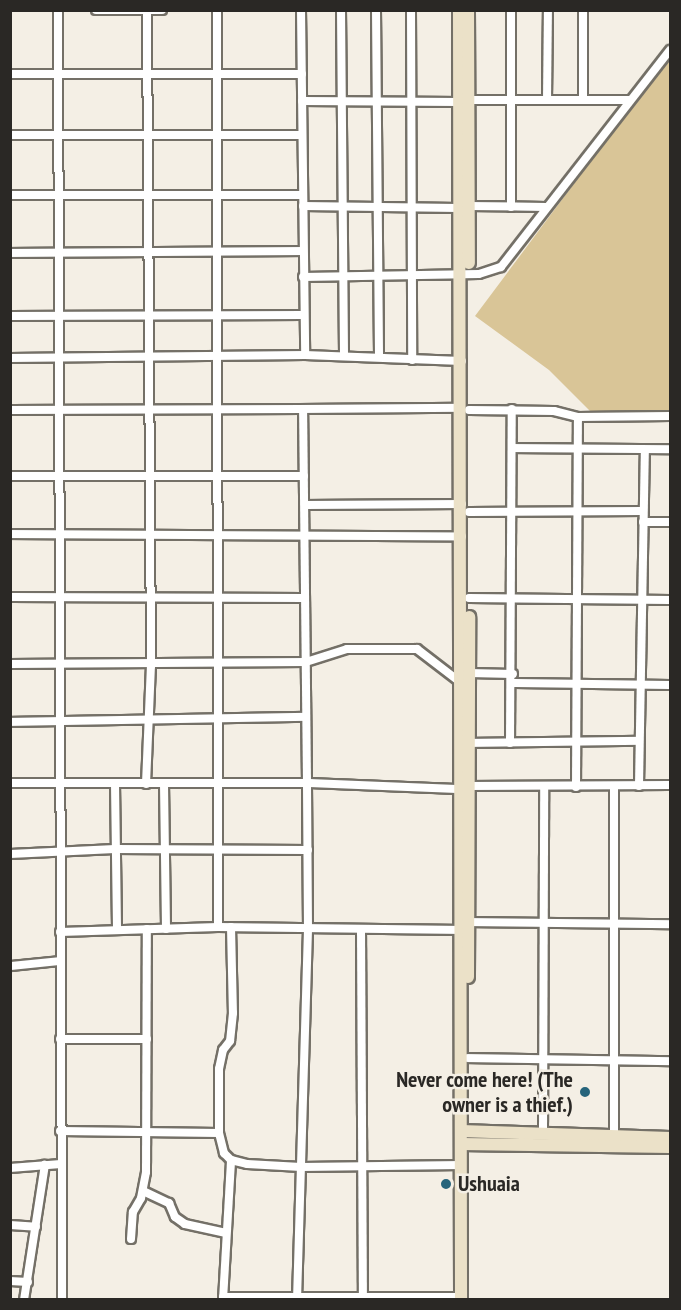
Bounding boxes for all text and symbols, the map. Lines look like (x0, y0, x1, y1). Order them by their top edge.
place label: Never come here! (The owner is a thief.) (396, 1066, 573, 1118)
marker: Never come here! (The owner is a thief.) (578, 1085, 592, 1099)
place label: Ushuaia (458, 1171, 520, 1197)
marker: Ushuaia (439, 1177, 453, 1191)

